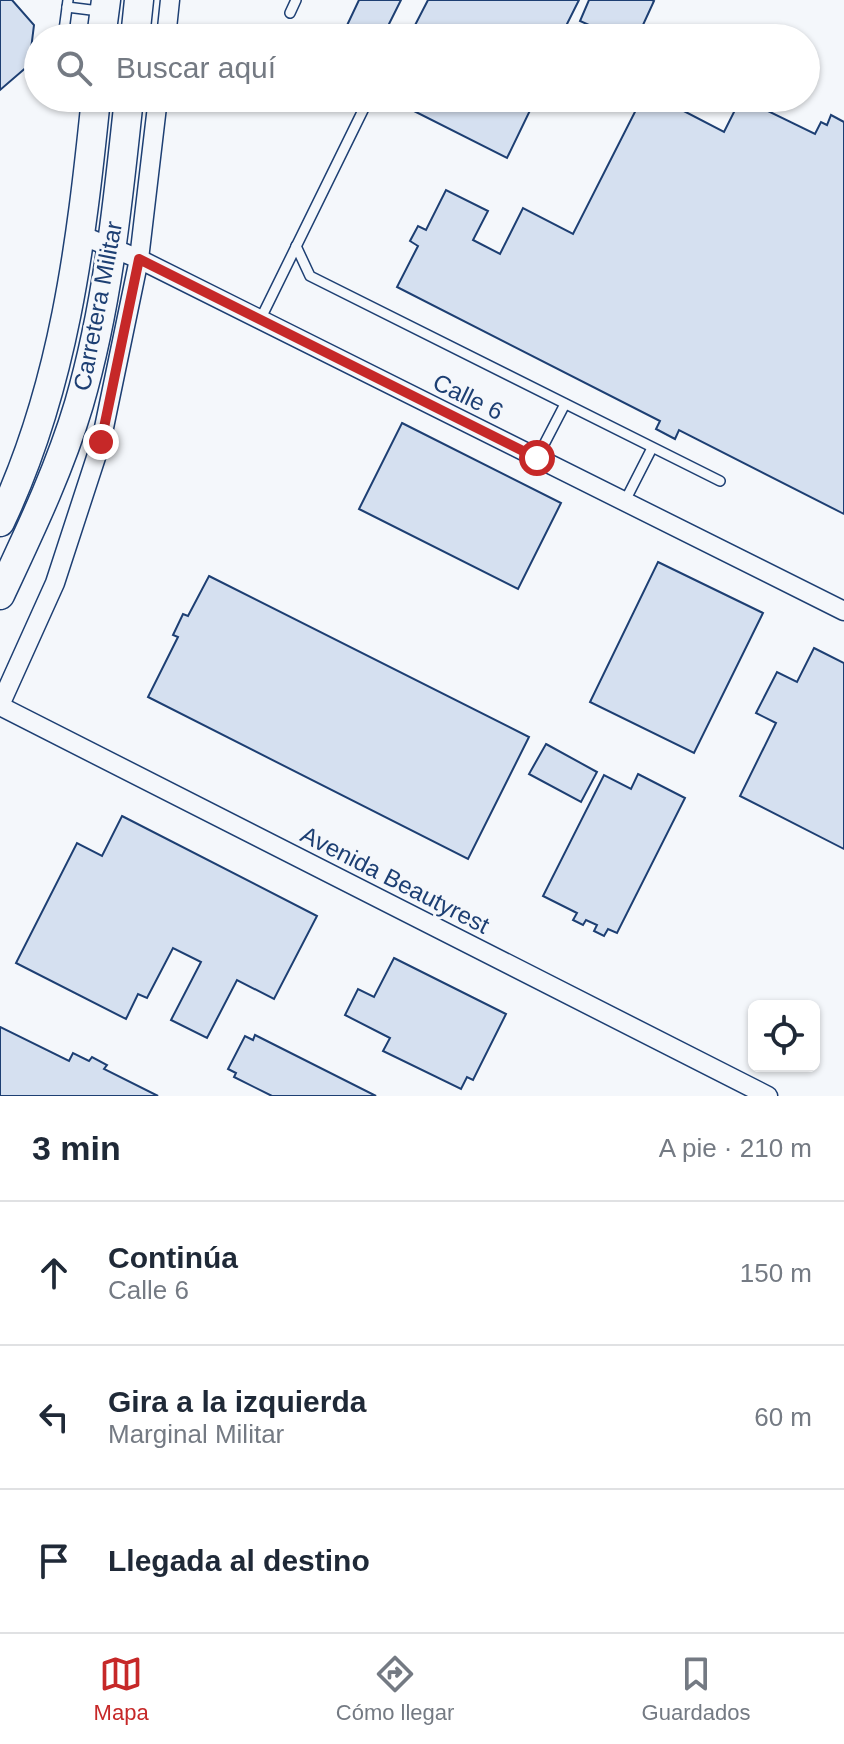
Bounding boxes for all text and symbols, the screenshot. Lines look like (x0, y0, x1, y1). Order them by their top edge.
search box (24, 24, 820, 112)
icon: search (52, 46, 96, 90)
text: Buscar aquí (116, 51, 276, 84)
street label: Carretera Militar (68, 219, 127, 393)
street label: Calle 6 (429, 368, 508, 425)
route end (83, 424, 119, 460)
route start (519, 440, 555, 476)
street label: Avenida Beautyrest (297, 820, 494, 939)
map controls (748, 1000, 820, 1072)
button: locate (748, 1000, 820, 1072)
text: 3 min (32, 1129, 121, 1167)
text: A pie · 210 m (659, 1133, 812, 1163)
text: Continúa (108, 1241, 238, 1274)
icon: ahead (32, 1251, 76, 1295)
text: 150 m (740, 1258, 812, 1288)
text: Calle 6 (108, 1275, 189, 1305)
text: Gira a la izquierda (108, 1385, 366, 1418)
icon: left (32, 1395, 76, 1439)
text: 60 m (754, 1402, 812, 1432)
text: Marginal Militar (108, 1419, 284, 1449)
icon: arrive (32, 1539, 76, 1583)
text: Llegada al destino (108, 1544, 370, 1577)
tab: Mapa (94, 1652, 149, 1726)
tab: Cómo llegar (336, 1652, 454, 1726)
tab: Guardados (642, 1652, 750, 1726)

